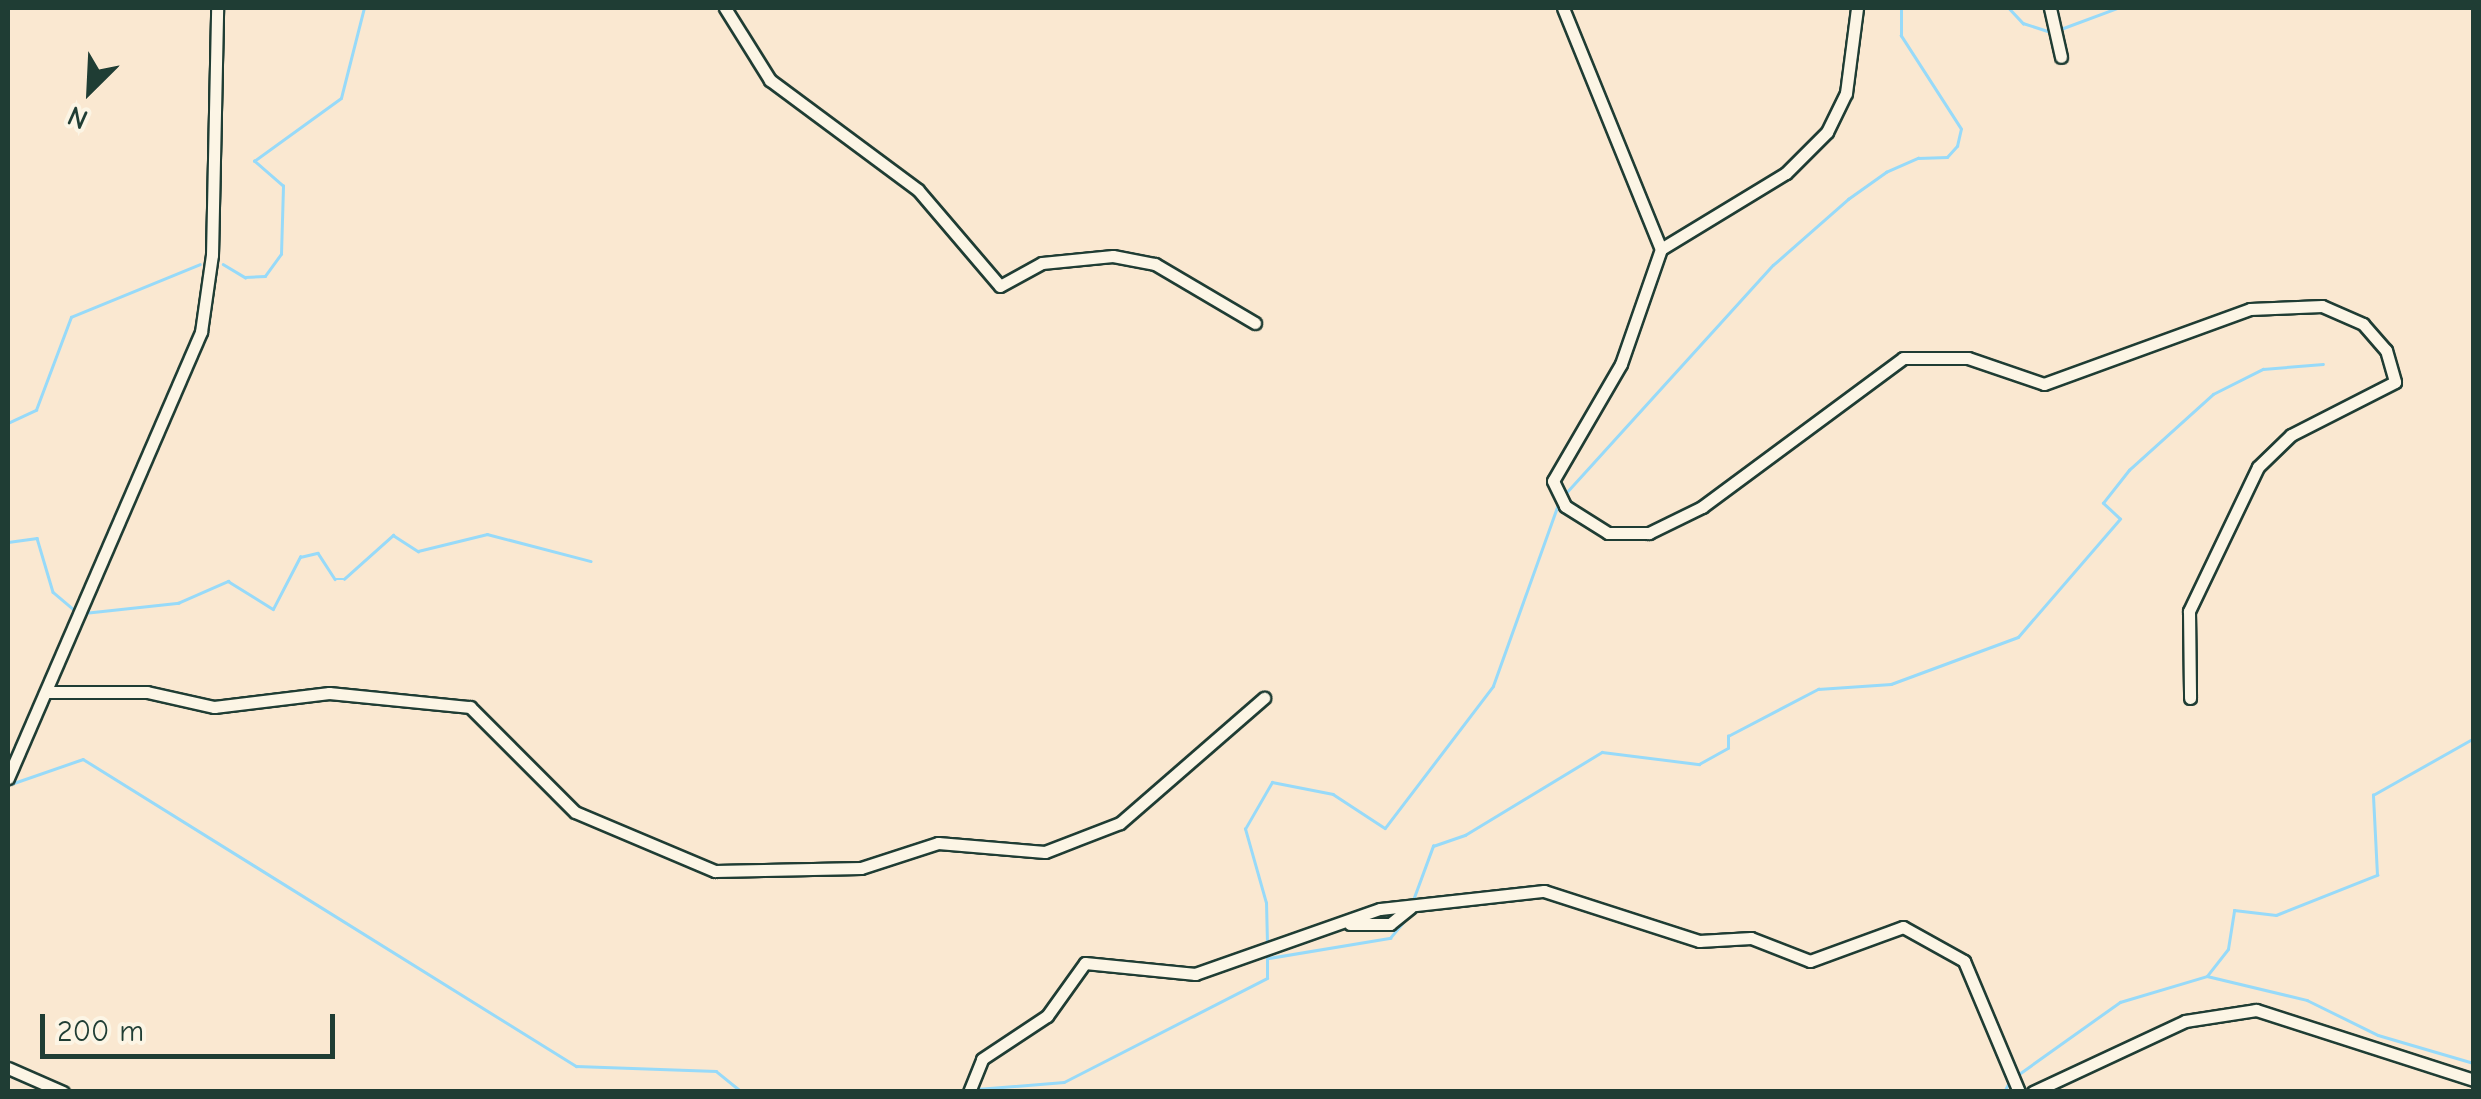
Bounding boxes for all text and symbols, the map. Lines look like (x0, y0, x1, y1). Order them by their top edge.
north arrow (40, 40, 140, 140)
text: N (63, 99, 93, 136)
scale bar (45, 994, 340, 1056)
text: 200 m (57, 1014, 144, 1049)

